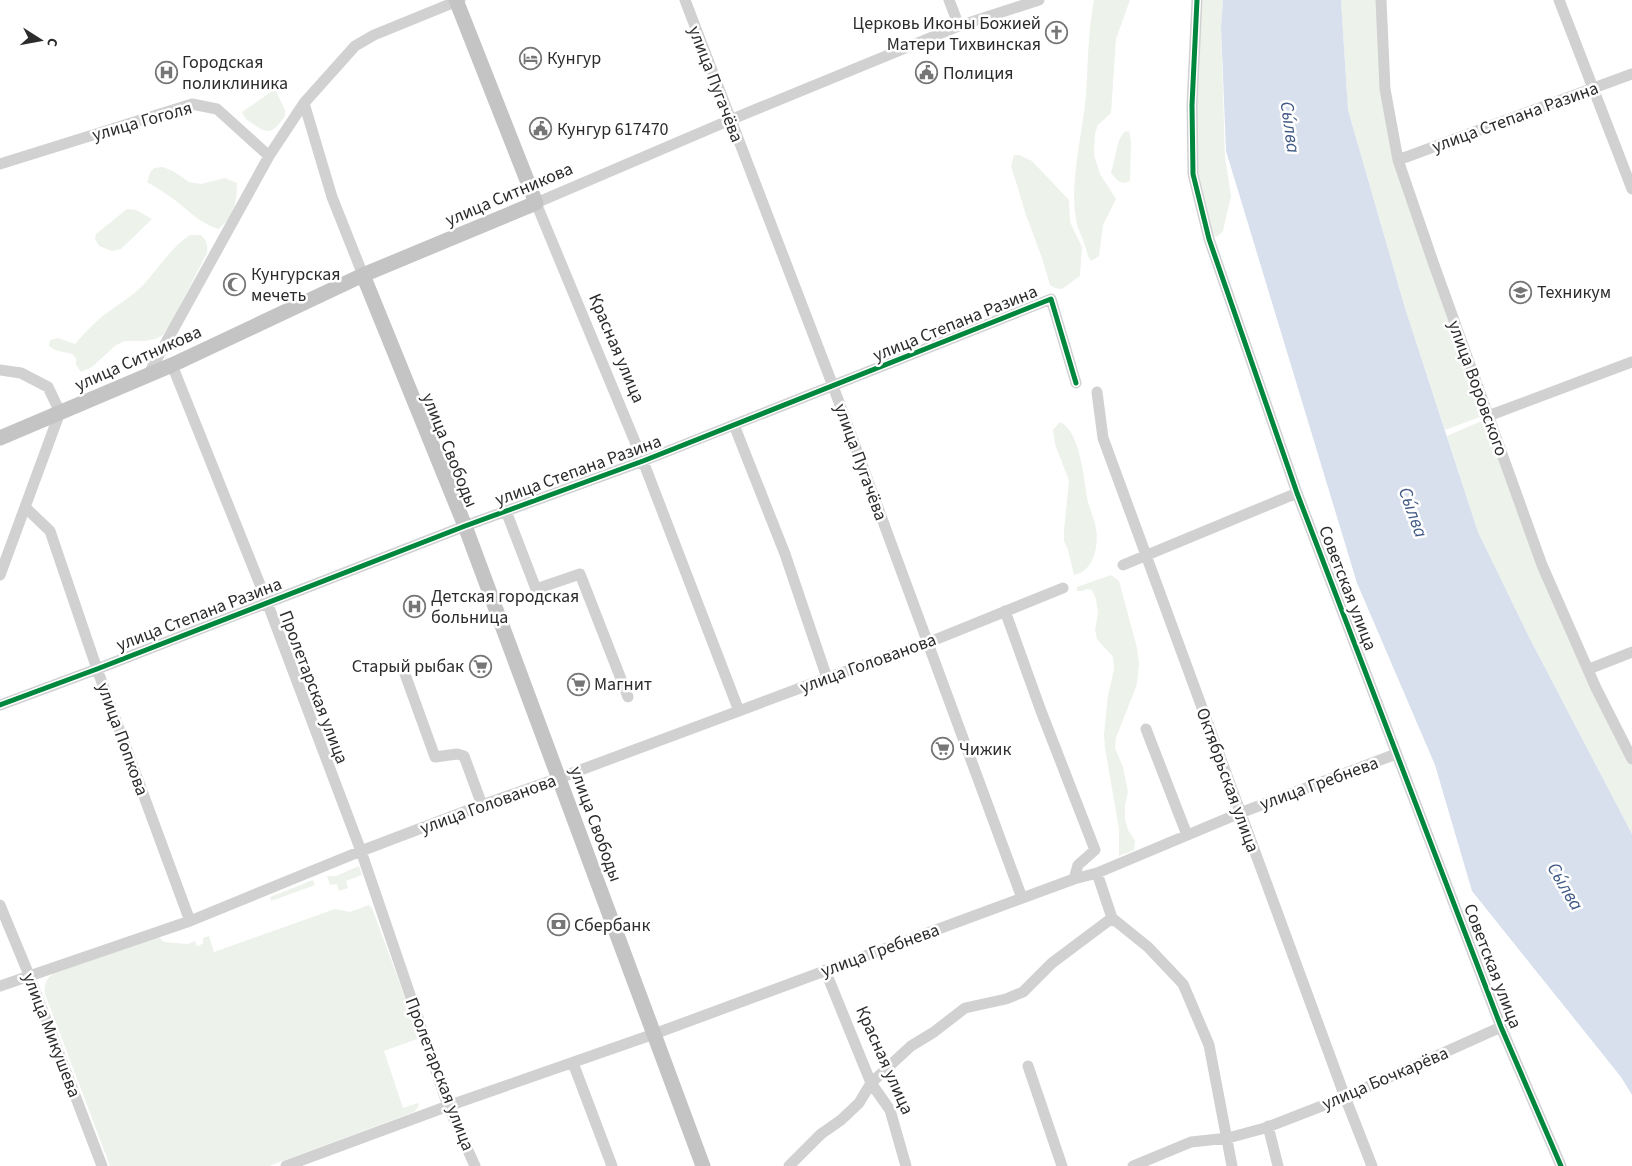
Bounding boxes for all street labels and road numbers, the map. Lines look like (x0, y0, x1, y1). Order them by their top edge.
street label: улица Пугачёва (682, 22, 749, 146)
street label: улица Степана Разина (1428, 76, 1602, 159)
street label: улица Гоголя (89, 95, 195, 148)
street label: улица Ситникова (442, 156, 577, 233)
street label: улица Степана Разина (869, 279, 1041, 368)
street label: Красная улица (582, 290, 651, 407)
street label: улица Воровского (1441, 317, 1514, 460)
street label: улица Ситникова (71, 319, 206, 398)
street label: улица Свободы (415, 389, 484, 511)
street label: улица Пугачёва (828, 400, 893, 524)
street label: улица Степана Разина (491, 429, 665, 512)
street label: Советская улица (1312, 522, 1383, 654)
street label: улица Степана Разина (113, 571, 286, 658)
street label: Пролетарская улица (273, 607, 354, 768)
street label: улица Голованова (797, 627, 940, 700)
street label: улица Попкова (90, 679, 155, 799)
street label: Октябрьская улица (1190, 704, 1265, 856)
street label: улица Гребнева (1256, 750, 1382, 817)
street label: улица Свободы (563, 763, 628, 885)
street label: улица Голованова (417, 768, 560, 841)
street label: Советская улица (1457, 900, 1528, 1032)
street label: улица Гребнева (817, 917, 943, 984)
street label: улица Микушева (16, 969, 87, 1101)
street label: Пролетарская улица (399, 994, 480, 1155)
street label: Красная улица (849, 1002, 920, 1119)
street label: улица Бочкарёва (1318, 1041, 1452, 1116)

